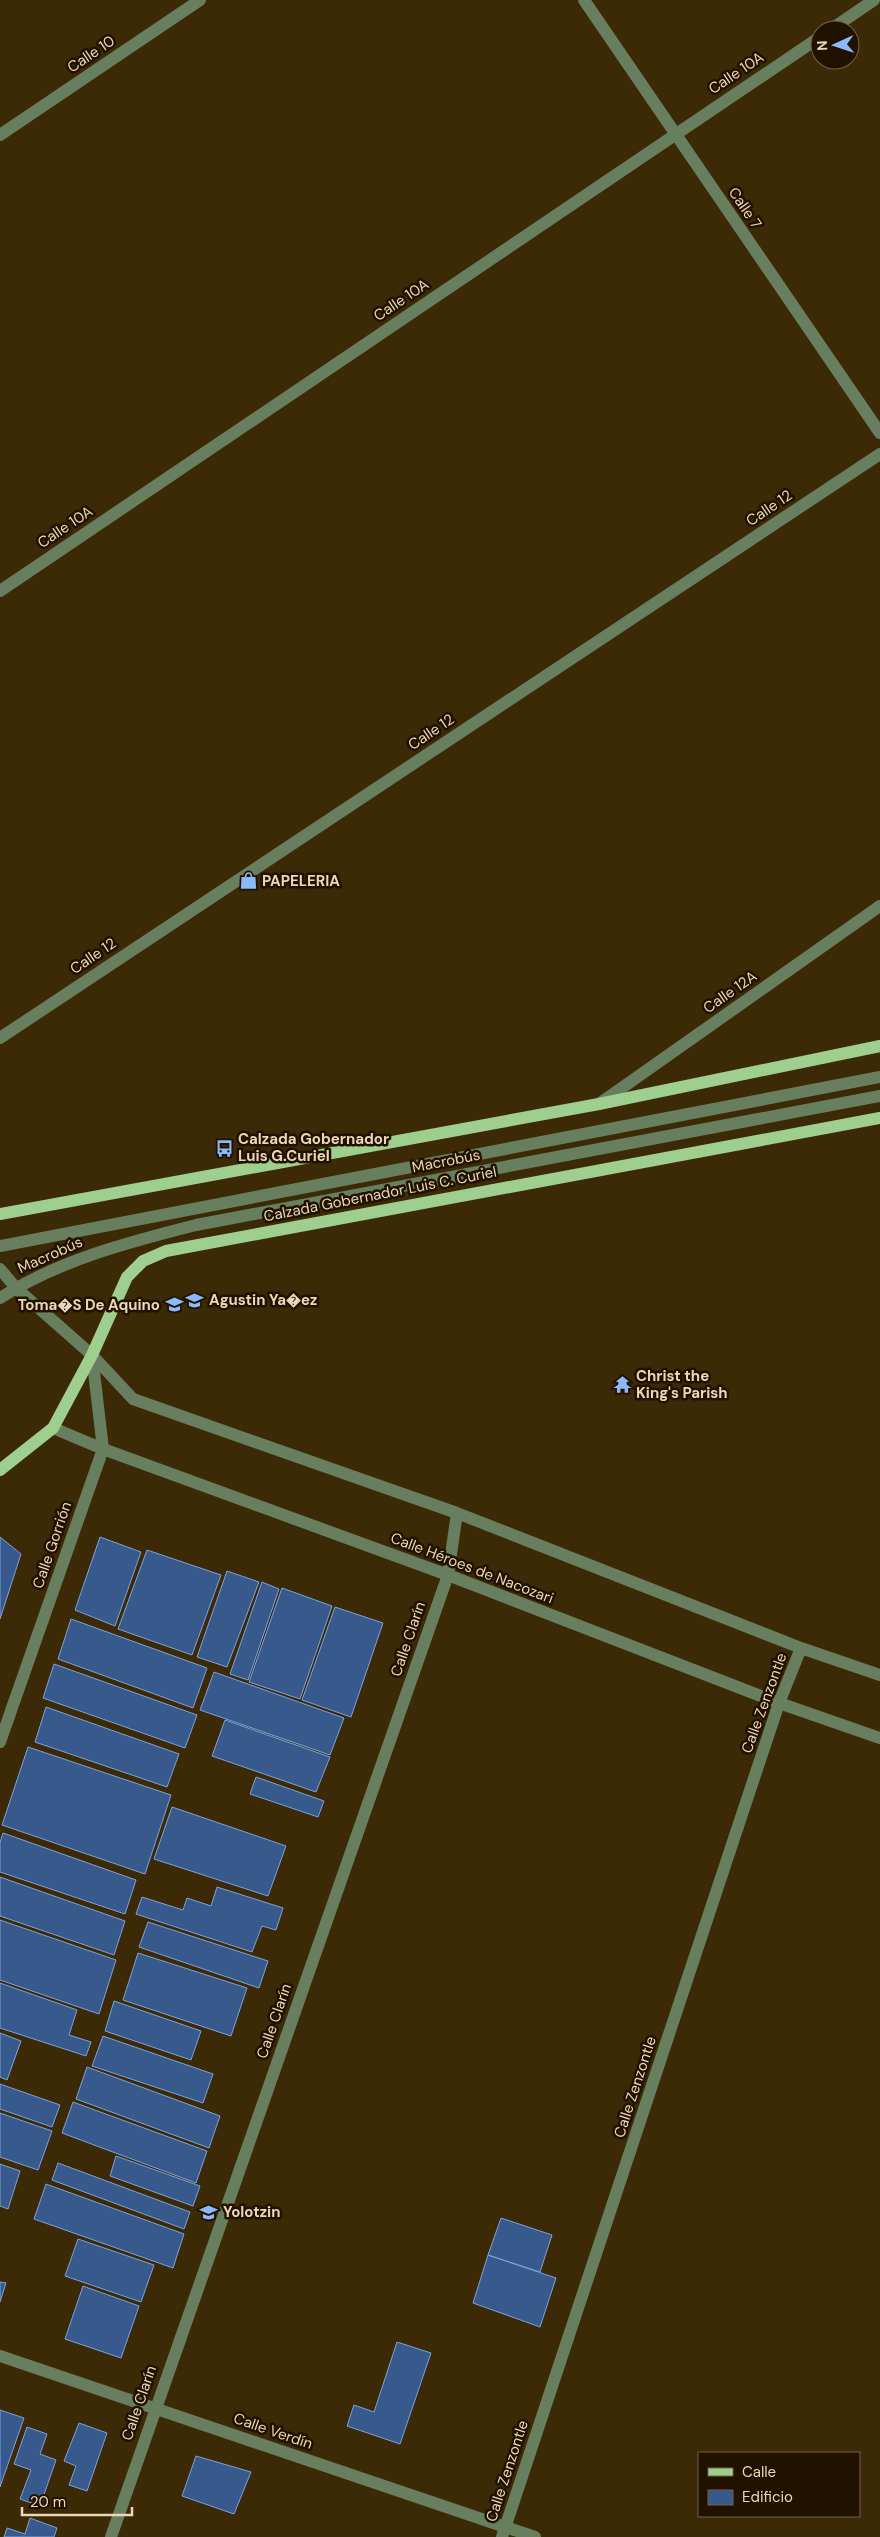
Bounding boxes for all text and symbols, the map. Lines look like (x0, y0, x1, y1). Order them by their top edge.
north arrow (810, 20, 860, 70)
street label: Calle 10 (63, 31, 119, 77)
text: N (813, 40, 831, 51)
street label: Calle 10A (705, 47, 767, 99)
street label: Calle 7 (724, 183, 766, 233)
street label: Calle 10A (370, 274, 432, 326)
street label: Calle 12 (742, 485, 796, 531)
street label: Calle 10A (34, 501, 96, 553)
street label: Calle 12 (404, 709, 458, 755)
shop icon: PAPELERIA (238, 871, 258, 891)
place label: PAPELERIA (262, 871, 340, 891)
street label: Calle 12 (66, 933, 120, 979)
street label: Calle 12A (699, 966, 761, 1018)
place label: Calzada Gobernador Luis G.Curiel (238, 1129, 389, 1166)
bus stop icon: Calzada Gobernador Luis G.Curiel (214, 1138, 234, 1158)
street label: Macrobús (410, 1145, 482, 1177)
street label: Calzada Gobernador Luis C. Curiel (262, 1162, 498, 1226)
street label: Macrobús (14, 1232, 86, 1278)
school or university icon: Agustin Ya�ez (185, 1290, 205, 1310)
place label: Agustin Ya�ez (209, 1290, 317, 1310)
place label: Toma�S De Aquino (18, 1295, 160, 1315)
school or university icon: Toma�S De Aquino (164, 1295, 184, 1315)
place label: Christ the King's Parish (636, 1366, 728, 1403)
temple icon: Christ the King's Parish (612, 1375, 632, 1395)
street label: Calle Gorrión (28, 1499, 76, 1591)
street label: Calle Héroes de Nacozari (388, 1528, 556, 1608)
street label: Calle Clarín (386, 1599, 430, 1679)
street label: Calle Zenzontle (737, 1650, 791, 1756)
street label: Calle Clarín (252, 1981, 296, 2061)
street label: Calle Zenzontle (609, 2034, 661, 2140)
school or university icon: Yolotzin (199, 2202, 219, 2222)
place label: Yolotzin (223, 2202, 280, 2222)
street label: Calle Clarín (117, 2363, 161, 2443)
street label: Calle Verdín (231, 2408, 315, 2454)
street label: Calle Zenzontle (481, 2418, 533, 2524)
legend (698, 2452, 860, 2517)
text: Calle (742, 2462, 776, 2482)
scale bar (22, 2484, 132, 2516)
text: Edificio (742, 2487, 793, 2507)
text: 20 m (30, 2492, 66, 2512)

